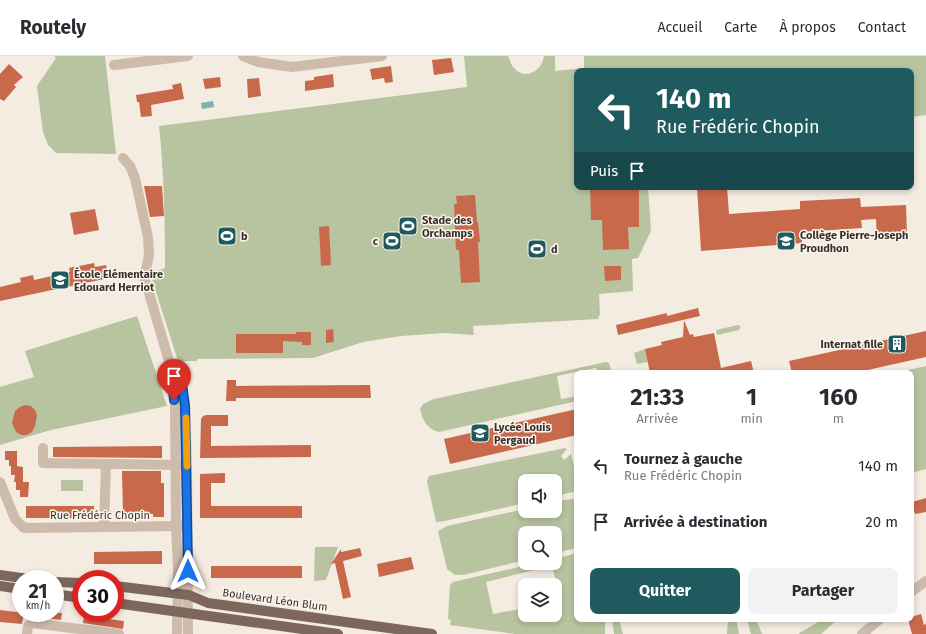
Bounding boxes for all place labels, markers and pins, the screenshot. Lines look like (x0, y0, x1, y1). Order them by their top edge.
place label: Stade des Orchamps (422, 214, 473, 240)
sports icon: Stade des Orchamps (397, 215, 419, 237)
sports icon: b (216, 225, 238, 247)
place label: Collège Pierre-Joseph Proudhon (800, 229, 908, 255)
place label: b (241, 230, 248, 243)
sports icon: c (381, 230, 403, 252)
school or university icon: Collège Pierre-Joseph Proudhon (775, 230, 797, 252)
place label: c (373, 235, 379, 248)
sports icon: d (526, 238, 548, 260)
place label: d (551, 243, 558, 256)
place label: École Elémentaire Edouard Herriot (74, 267, 163, 294)
school or university icon: École Elémentaire Edouard Herriot (49, 269, 71, 291)
building icon: Internat fille (886, 333, 908, 355)
place label: Internat fille (821, 338, 883, 351)
pin (157, 359, 191, 400)
place label: Lycée Louis Pergaud (494, 421, 551, 447)
school or university icon: Lycée Louis Pergaud (469, 422, 491, 444)

